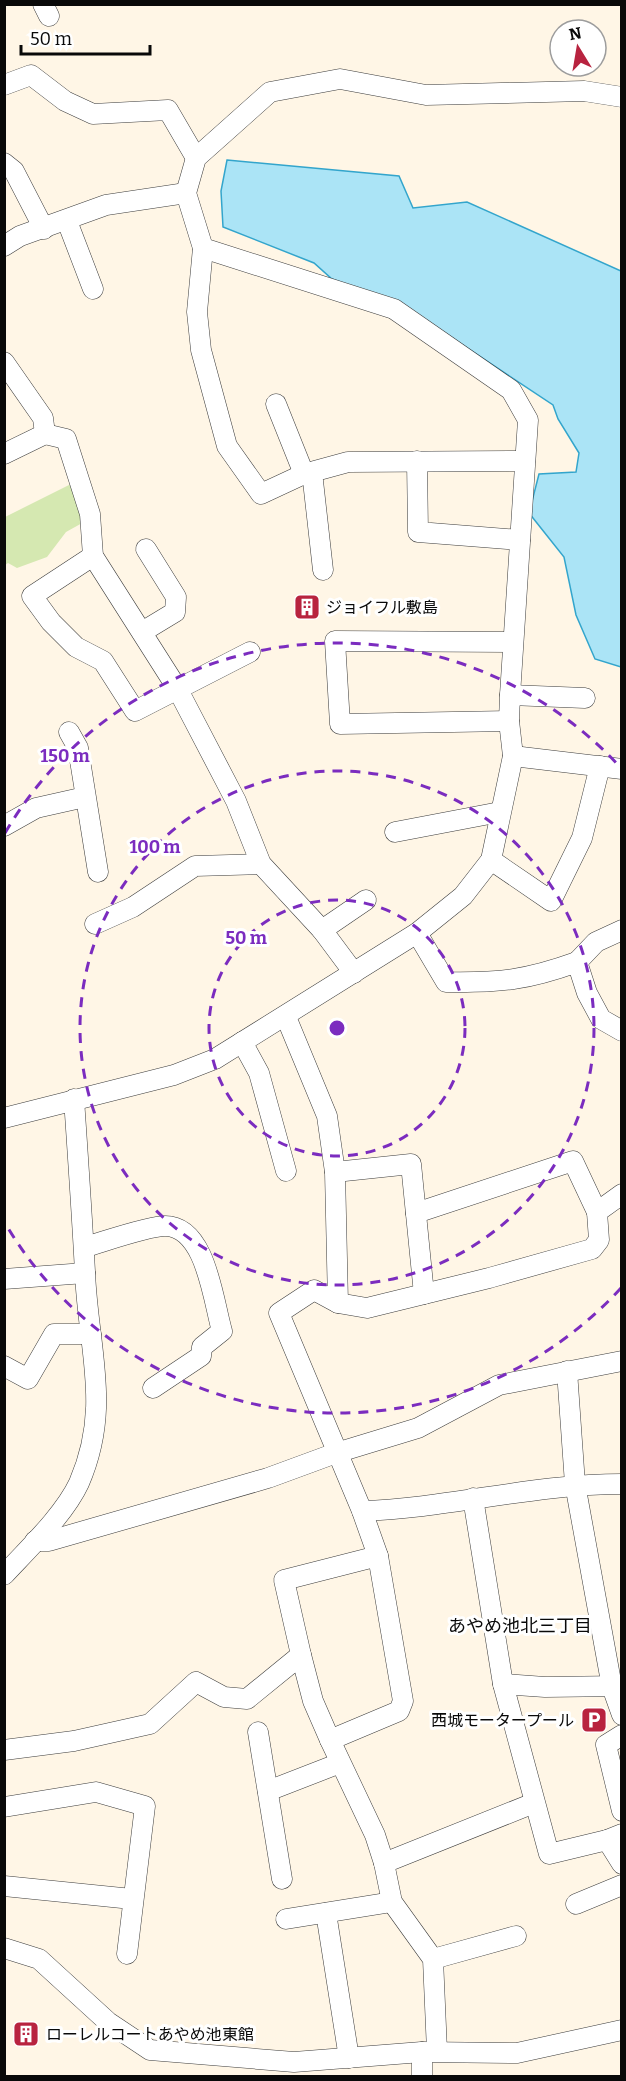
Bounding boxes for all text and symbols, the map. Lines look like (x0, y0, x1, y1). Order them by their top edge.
scale bar (21, 18, 150, 56)
north arrow (548, 18, 608, 78)
text: N (567, 23, 583, 44)
text: 50 m (30, 28, 72, 50)
building icon: ジョイフル敷島 (292, 592, 322, 622)
place label: ジョイフル敷島 (326, 598, 438, 617)
text: 150 m (40, 745, 90, 767)
text: 100 m (129, 836, 181, 858)
text: 50 m (225, 927, 267, 949)
centre of rings (327, 1018, 347, 1038)
district label: あやめ池北三丁目 (448, 1615, 592, 1637)
parking icon: 西城モータープール (579, 1705, 609, 1735)
place label: 西城モータープール (431, 1711, 574, 1730)
building icon: ローレルコートあやめ池東館 (11, 2019, 41, 2049)
place label: ローレルコートあやめ池東館 (46, 2025, 254, 2044)

